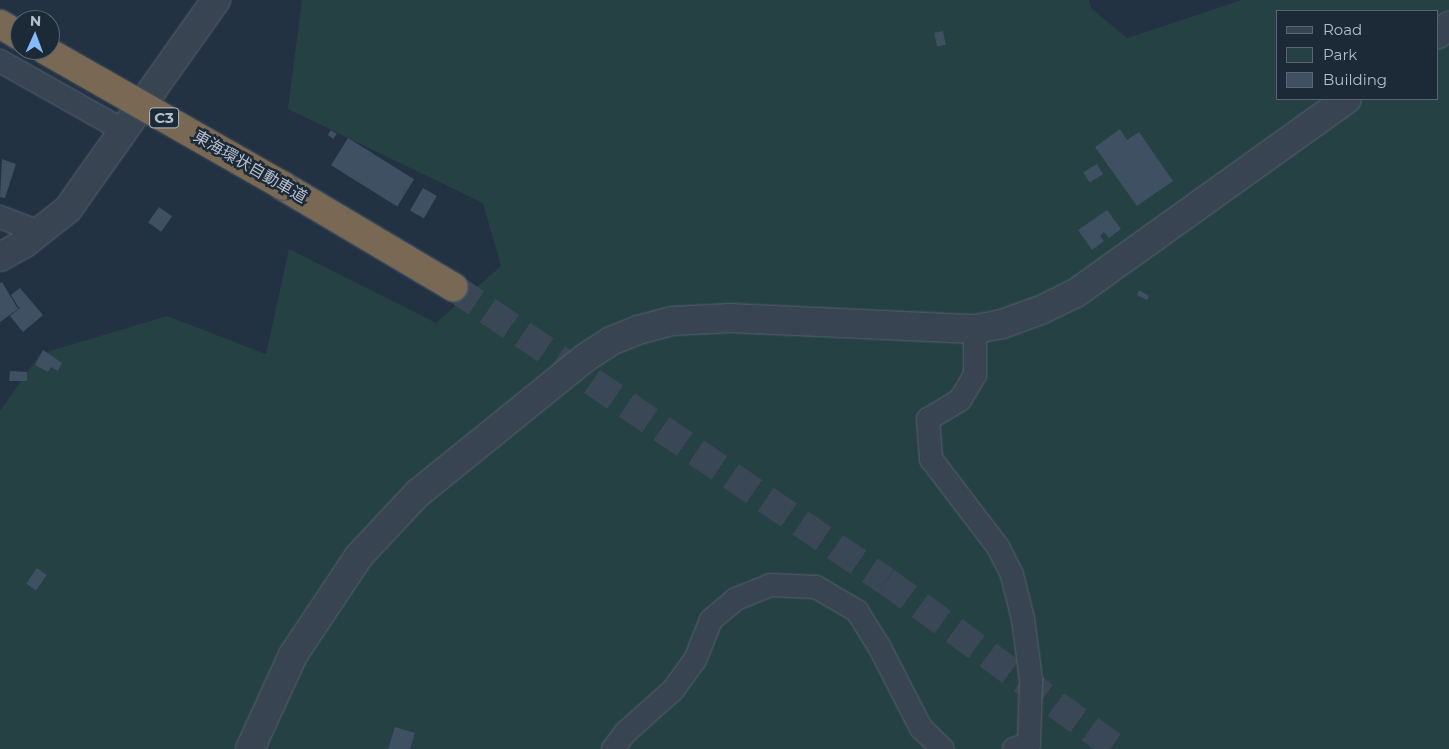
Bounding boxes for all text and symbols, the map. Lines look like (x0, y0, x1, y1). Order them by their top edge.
north arrow (10, 10, 60, 60)
legend (1276, 10, 1439, 100)
text: N (30, 12, 41, 30)
text: Road (1323, 20, 1362, 39)
text: Park (1323, 45, 1357, 64)
text: Building (1323, 70, 1387, 89)
road number: C3 (149, 106, 179, 130)
street label: 東海環状自動車道 (190, 127, 310, 207)

